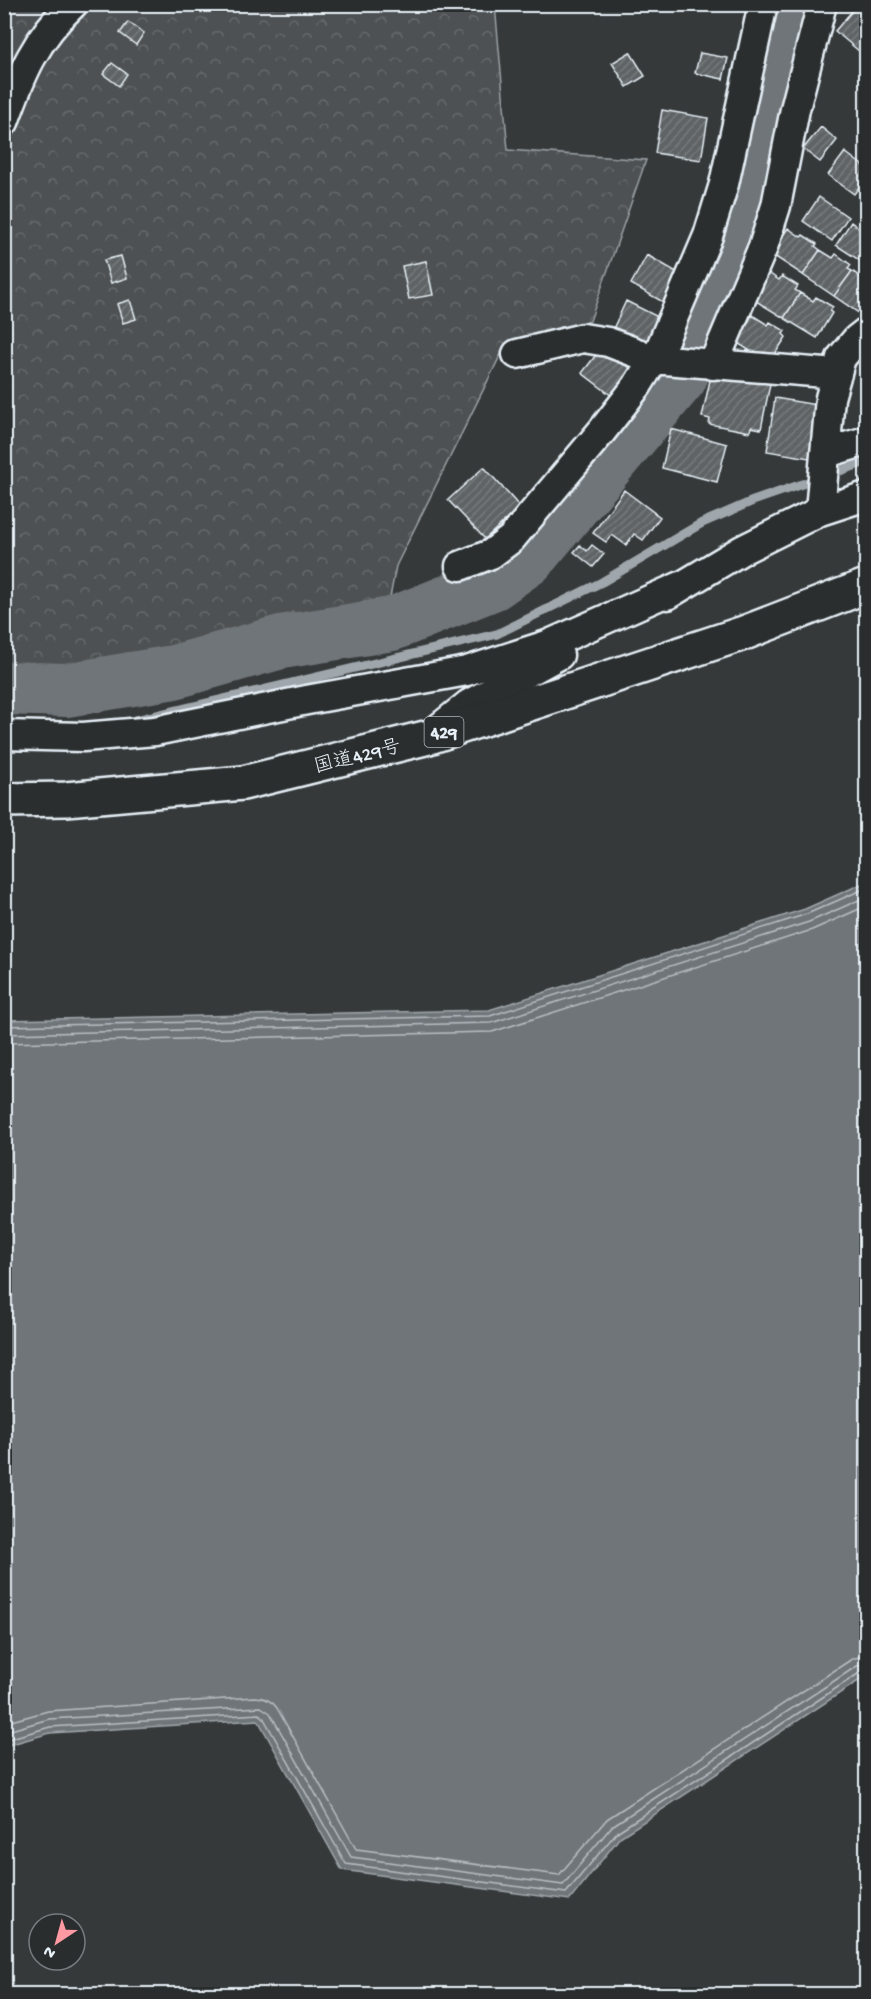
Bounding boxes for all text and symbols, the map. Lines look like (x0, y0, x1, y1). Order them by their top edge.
road number: 429 (424, 717, 464, 747)
street label: 国道429号 (312, 735, 404, 780)
north arrow (27, 1912, 87, 1972)
text: N (40, 1940, 60, 1962)

